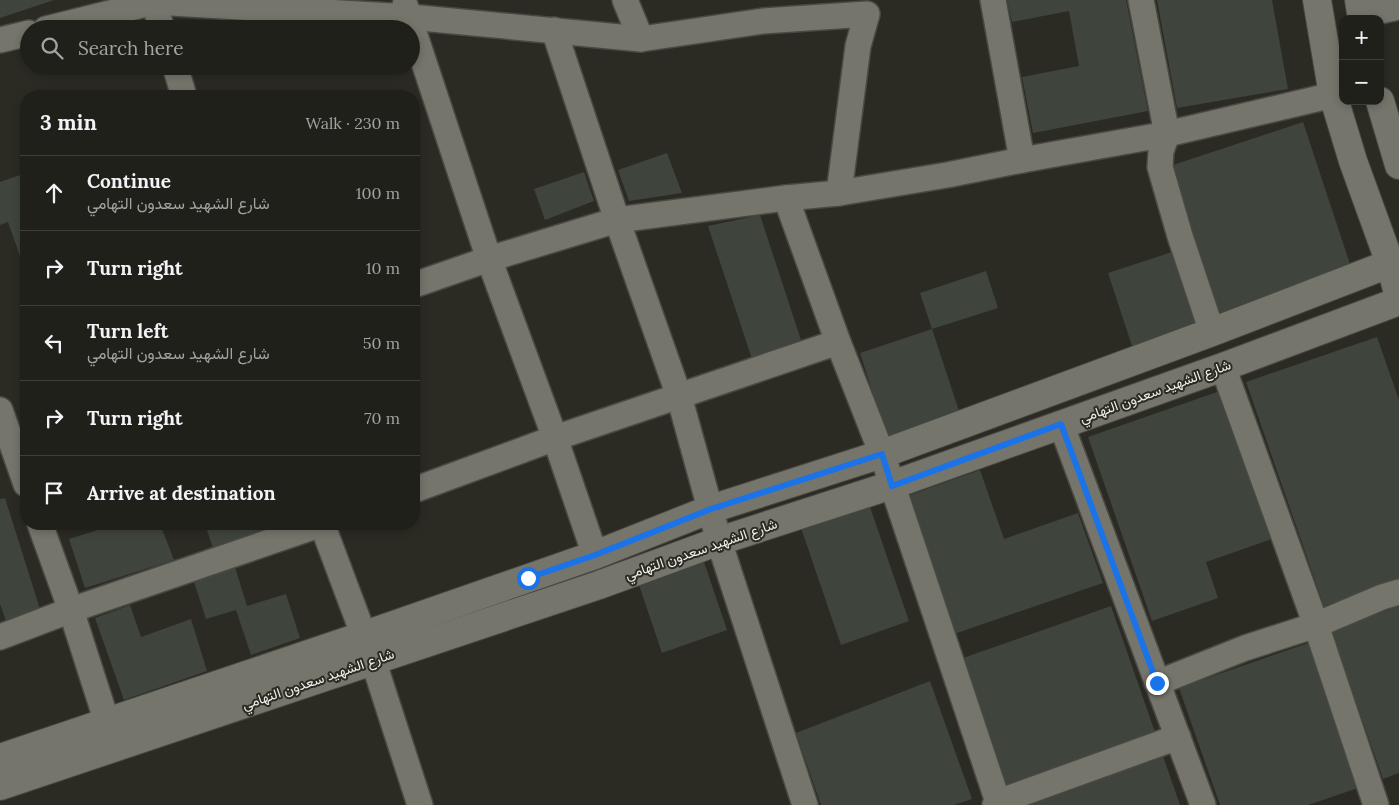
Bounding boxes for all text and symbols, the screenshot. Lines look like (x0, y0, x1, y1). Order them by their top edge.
map controls (1339, 15, 1384, 105)
button: + (1339, 15, 1384, 60)
search box (20, 20, 420, 75)
icon: search (38, 34, 66, 62)
text: Search here (78, 36, 184, 60)
button: − (1339, 60, 1384, 105)
text: 3 min (40, 109, 97, 136)
text: Walk · 230 m (305, 113, 400, 133)
text: Continue (87, 169, 171, 193)
icon: ahead (40, 179, 68, 207)
text: 100 m (356, 183, 400, 203)
text: شارع الشهيد سعدون التهامي (87, 193, 270, 213)
icon: right (40, 254, 68, 282)
text: Turn right (87, 256, 183, 280)
text: 10 m (366, 258, 400, 278)
text: Turn left (87, 319, 168, 343)
icon: left (40, 329, 68, 357)
text: 50 m (363, 333, 400, 353)
text: شارع الشهيد سعدون التهامي (87, 343, 270, 363)
street label: شارع الشهيد سعدون التهامي (1077, 355, 1234, 430)
icon: right (40, 404, 68, 432)
text: Turn right (87, 406, 183, 430)
text: 70 m (364, 408, 400, 428)
icon: arrive (40, 479, 68, 507)
text: Arrive at destination (87, 481, 276, 505)
street label: شارع الشهيد سعدون التهامي (623, 514, 780, 586)
route start (517, 567, 540, 590)
street label: شارع الشهيد سعدون التهامي (240, 644, 397, 716)
route end (1146, 672, 1169, 695)

